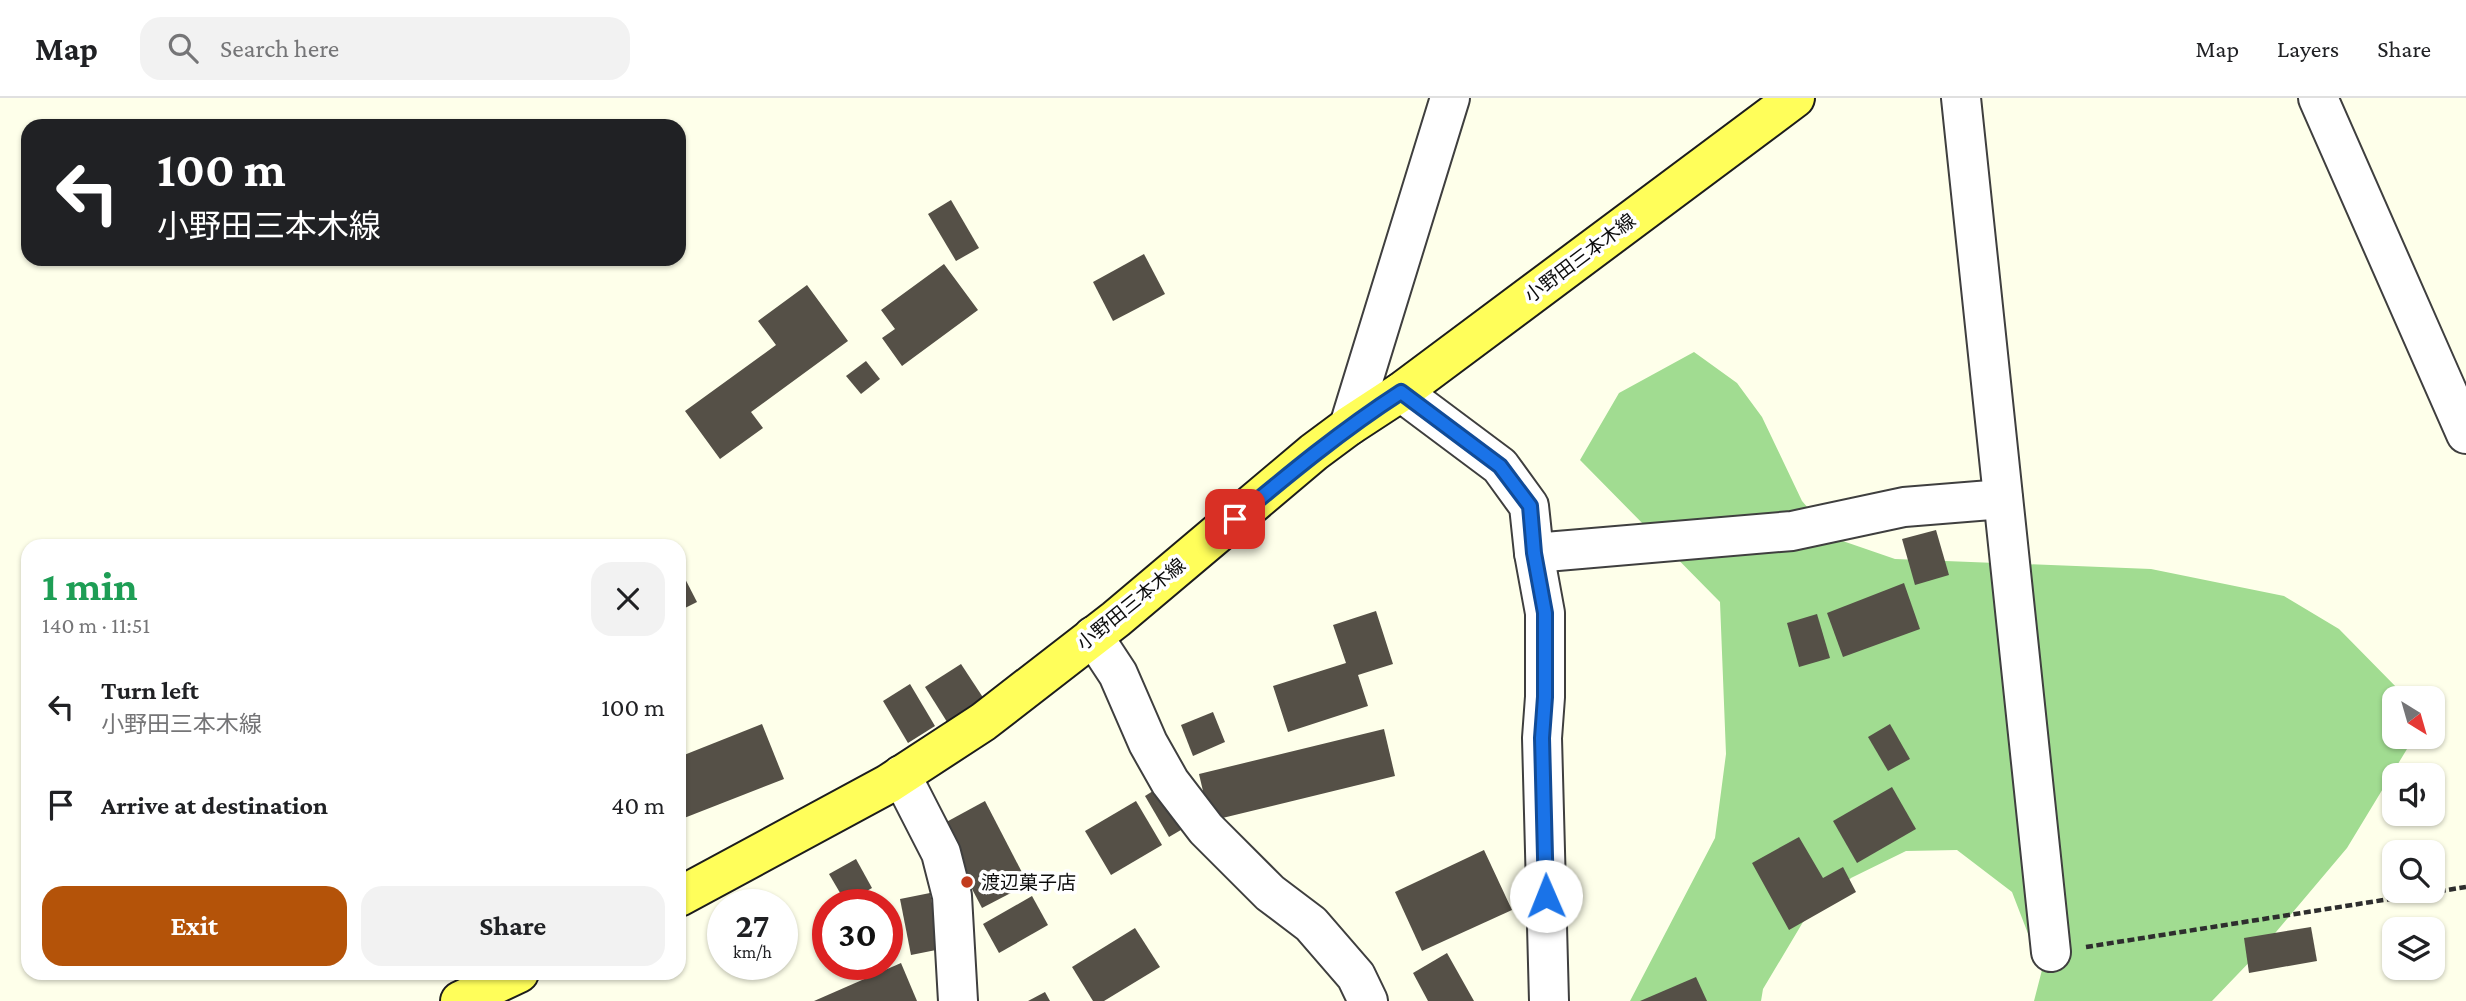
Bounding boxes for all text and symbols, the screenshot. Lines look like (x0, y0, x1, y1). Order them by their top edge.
search box (140, 17, 630, 80)
icon: search (164, 29, 202, 67)
text: Map (35, 30, 98, 67)
text: Search here (220, 34, 339, 63)
text: Map (2195, 35, 2239, 62)
text: Layers (2277, 35, 2339, 62)
text: Share (2377, 35, 2431, 62)
text: 100 m (157, 142, 286, 197)
icon: left (42, 147, 133, 238)
text: 小野田三本木線 (157, 208, 381, 244)
street label: 小野田三本木線 (1521, 210, 1639, 306)
pin (1205, 489, 1265, 549)
icon: arrive (1216, 500, 1254, 538)
street label: 小野田三本木線 (1073, 554, 1189, 654)
text: 1 min (42, 562, 138, 609)
button: close (591, 562, 665, 636)
text: 140 m · 11:51 (42, 612, 150, 638)
text: Turn left (101, 676, 199, 705)
north arrow (2382, 686, 2445, 749)
map controls (2382, 686, 2445, 980)
icon: left (42, 688, 80, 726)
text: 100 m (601, 693, 665, 722)
text: 小野田三本木線 (101, 711, 262, 737)
button: sound (2382, 763, 2445, 826)
icon: arrive (42, 786, 80, 824)
text: Arrive at destination (101, 791, 328, 820)
text: 40 m (611, 791, 665, 820)
button: search (2382, 840, 2445, 903)
position arrow (1509, 859, 1583, 933)
place label: 渡辺菓子店 (981, 872, 1076, 893)
marker: 渡辺菓子店 (959, 874, 975, 890)
button: Exit (42, 886, 347, 966)
button: Share (361, 886, 665, 966)
speed limit sign: 30 (812, 889, 903, 980)
text: 27 (736, 906, 769, 945)
button: layers (2382, 917, 2445, 980)
text: km/h (733, 942, 772, 962)

